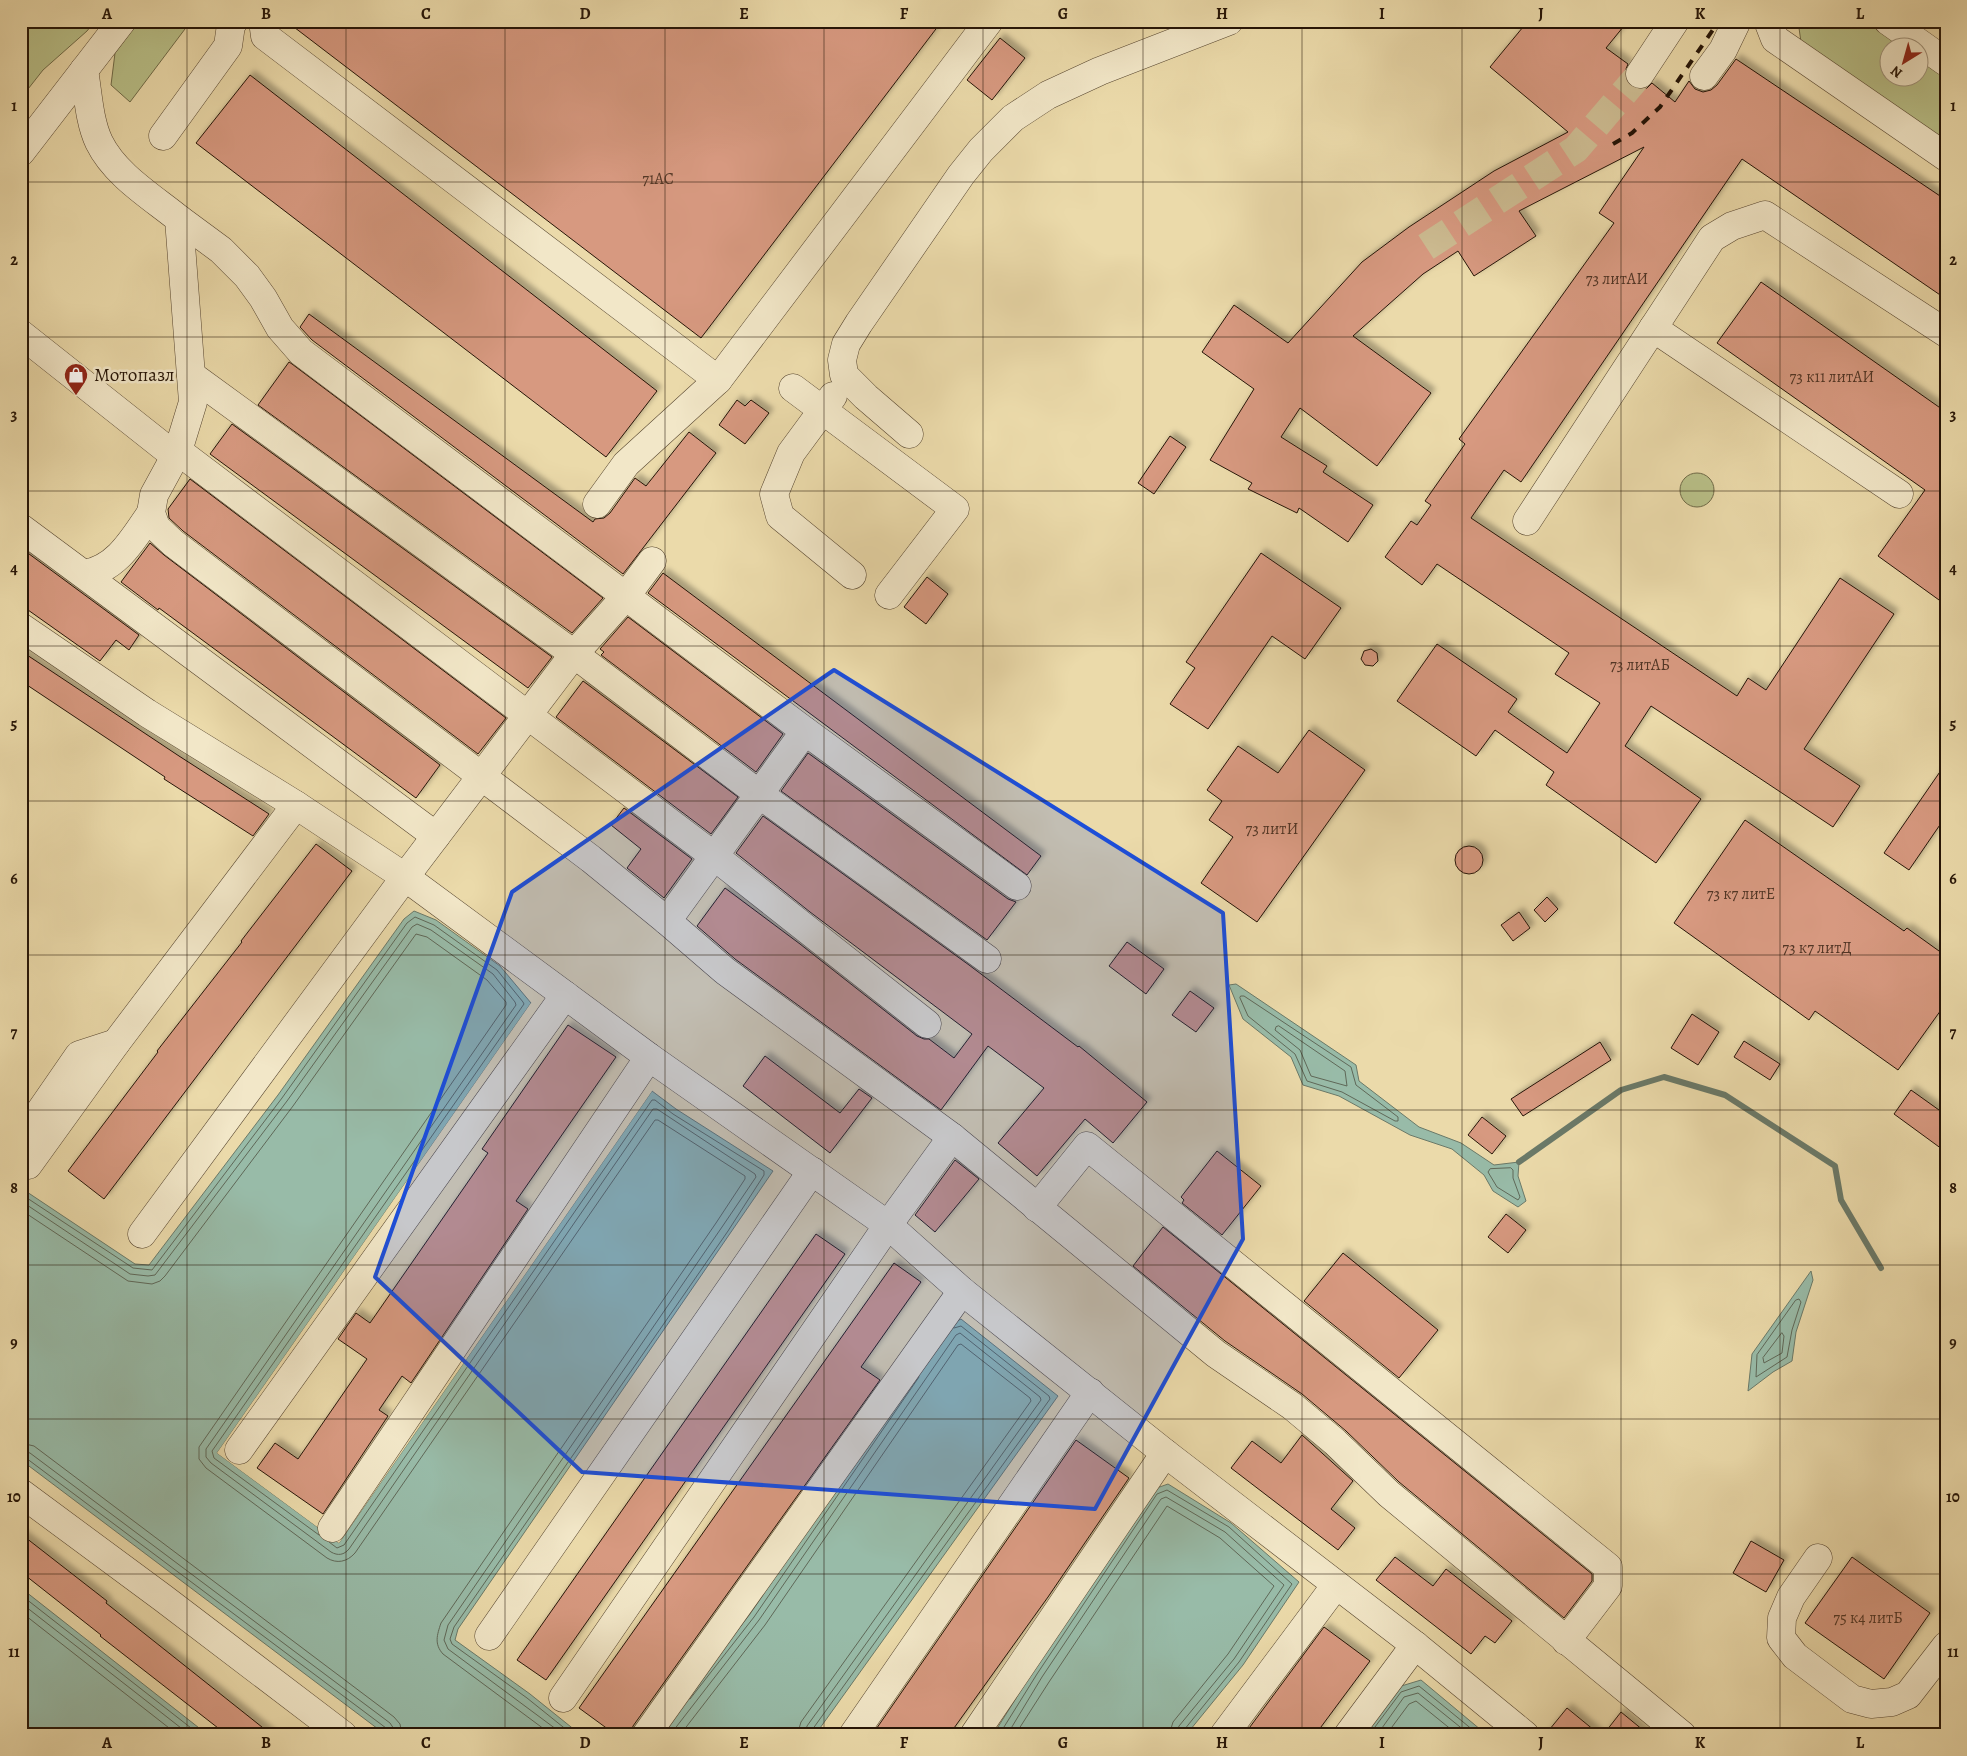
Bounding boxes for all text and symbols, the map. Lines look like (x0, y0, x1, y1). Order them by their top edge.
text: A (101, 3, 113, 25)
text: B (261, 3, 271, 25)
text: C (421, 3, 431, 25)
text: D (579, 3, 591, 25)
text: E (739, 3, 749, 25)
text: F (900, 3, 909, 25)
text: G (1058, 3, 1068, 25)
text: H (1216, 3, 1228, 25)
text: I (1379, 3, 1385, 25)
text: J (1538, 3, 1544, 25)
text: K (1695, 3, 1706, 25)
text: L (1856, 3, 1865, 25)
north arrow (1880, 38, 1930, 88)
text: N (1887, 61, 1906, 83)
text: 1 (11, 95, 17, 117)
text: 1 (1950, 95, 1956, 117)
house number: 71АС (642, 168, 674, 190)
text: 2 (10, 249, 18, 271)
text: 2 (1949, 249, 1957, 271)
house number: 73 литАИ (1586, 268, 1648, 290)
shop icon: Мотопазл (63, 362, 89, 396)
place label: Мотопазл (94, 362, 175, 388)
house number: 73 к11 литАИ (1790, 366, 1874, 388)
text: 3 (11, 404, 18, 426)
text: 3 (1950, 404, 1957, 426)
text: 4 (10, 558, 18, 580)
text: 4 (1949, 558, 1957, 580)
house number: 73 литАБ (1610, 654, 1670, 676)
text: 5 (11, 713, 18, 735)
text: 5 (1950, 713, 1957, 735)
house number: 73 литИ (1245, 818, 1299, 840)
text: 6 (10, 868, 18, 890)
text: 6 (1949, 868, 1957, 890)
house number: 73 к7 литЕ (1707, 883, 1775, 905)
house number: 73 к7 литД (1782, 937, 1852, 959)
text: 7 (11, 1022, 18, 1044)
text: 7 (1950, 1022, 1957, 1044)
text: 8 (10, 1177, 18, 1199)
text: 8 (1949, 1177, 1957, 1199)
text: 9 (10, 1332, 18, 1354)
text: 9 (1949, 1332, 1957, 1354)
text: 10 (7, 1486, 21, 1508)
text: 10 (1946, 1486, 1960, 1508)
house number: 75 к4 литБ (1833, 1607, 1903, 1629)
text: 11 (8, 1641, 20, 1663)
text: 11 (1947, 1641, 1959, 1663)
text: A (101, 1732, 113, 1754)
text: B (261, 1732, 271, 1754)
text: C (421, 1732, 431, 1754)
text: D (579, 1732, 591, 1754)
text: E (739, 1732, 749, 1754)
text: F (900, 1732, 909, 1754)
text: G (1058, 1732, 1068, 1754)
text: H (1216, 1732, 1228, 1754)
text: I (1379, 1732, 1385, 1754)
text: J (1538, 1732, 1544, 1754)
text: K (1695, 1732, 1706, 1754)
text: L (1856, 1732, 1865, 1754)

